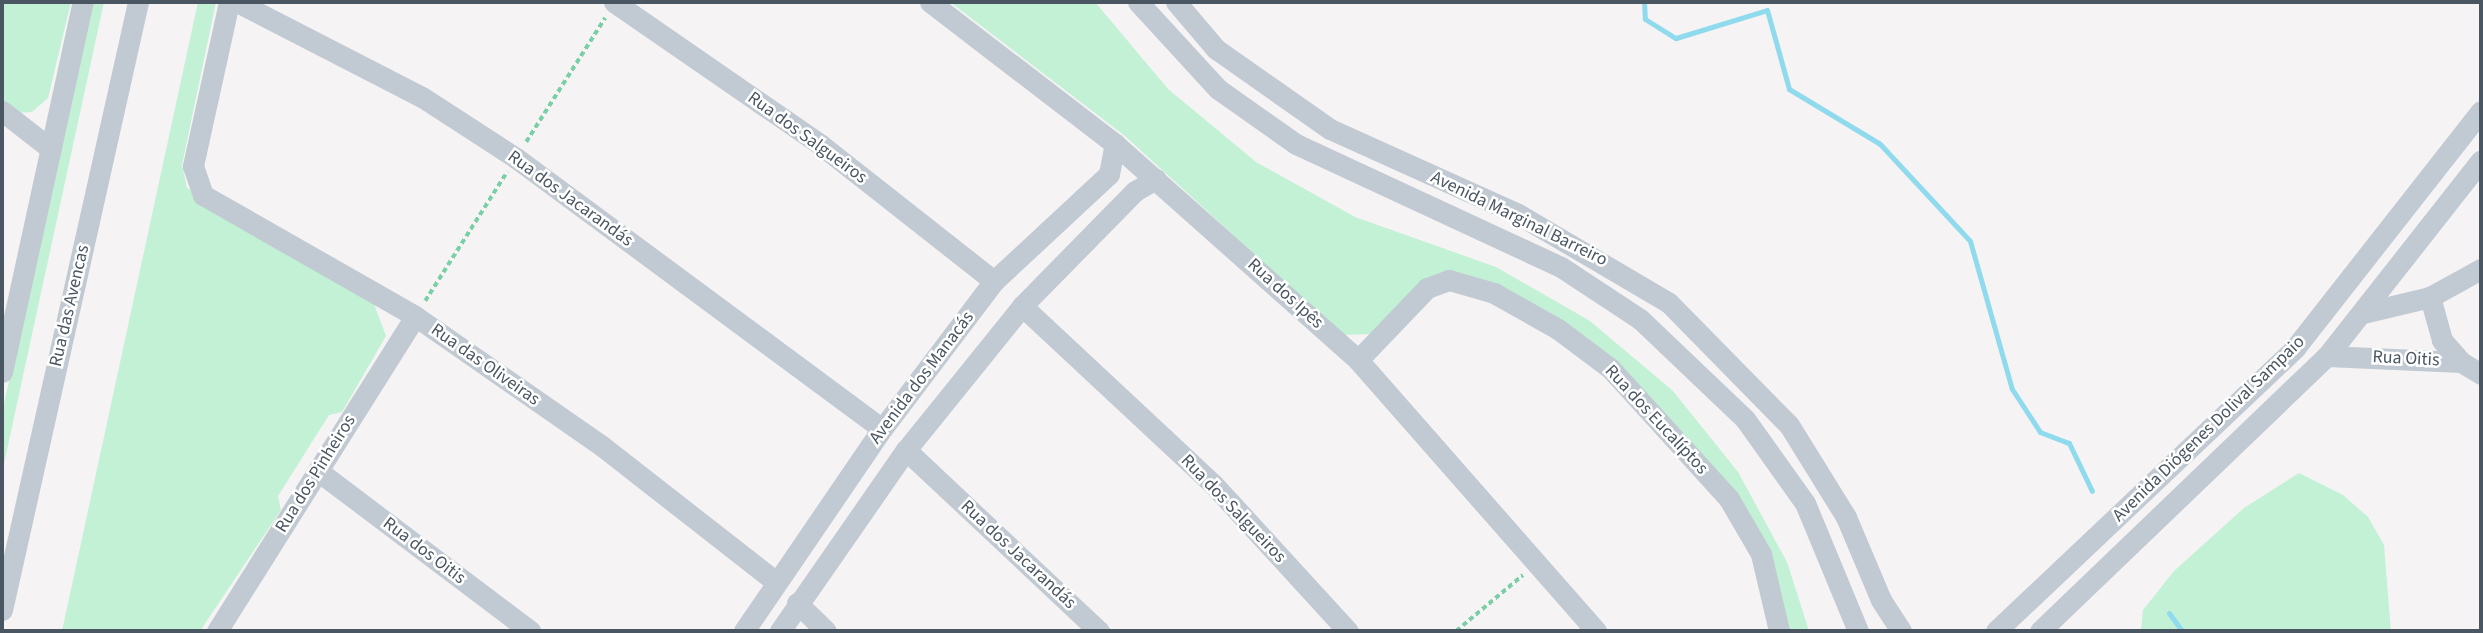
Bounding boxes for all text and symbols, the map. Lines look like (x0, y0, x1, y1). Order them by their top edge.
street label: Rua dos Salgueiros (743, 87, 871, 189)
street label: Rua dos Jacarandás (503, 146, 637, 252)
street label: Avenida Marginal Barreiro (1427, 167, 1611, 271)
street label: Rua das Avencas (45, 243, 95, 369)
street label: Rua dos Ipês (1243, 254, 1327, 334)
street label: Avenida dos Manacás (865, 307, 979, 449)
street label: Rua das Oliveiras (426, 319, 544, 411)
street label: Avenida Diógenes Dolival Sampaio (2109, 331, 2309, 527)
street label: Rua Oitis (2372, 346, 2440, 372)
street label: Rua dos Eucalíptos (1600, 361, 1712, 479)
street label: Rua dos Pinheiros (271, 411, 361, 537)
street label: Rua dos Salgueiros (1176, 450, 1290, 568)
street label: Rua dos Jacarandás (956, 496, 1080, 614)
street label: Rua dos Oitis (378, 513, 470, 589)

